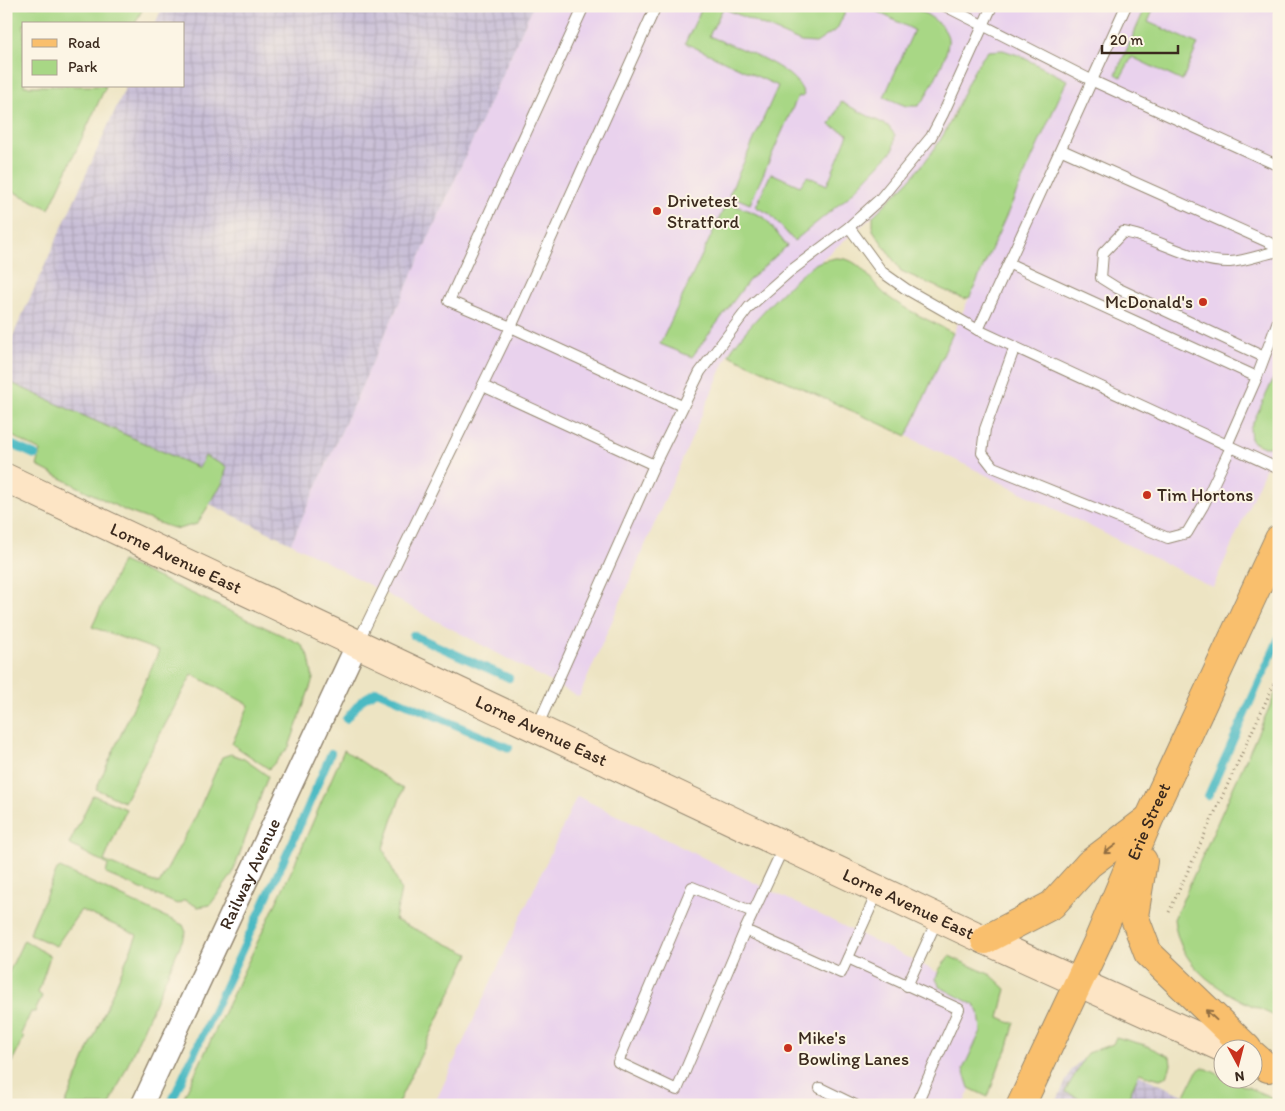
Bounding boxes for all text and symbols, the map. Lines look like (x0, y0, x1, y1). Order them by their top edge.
legend (22, 22, 185, 88)
scale bar (1102, 22, 1179, 54)
text: 20 m (1110, 31, 1144, 49)
text: Road (68, 34, 101, 52)
text: Park (68, 58, 98, 76)
place label: Drivetest Stratford (667, 190, 740, 233)
marker: Drivetest Stratford (651, 205, 663, 217)
place label: McDonald's (1105, 291, 1193, 313)
marker: McDonald's (1197, 296, 1209, 308)
place label: Tim Hortons (1157, 484, 1253, 506)
marker: Tim Hortons (1141, 489, 1153, 501)
street label: Lorne Avenue East (107, 518, 246, 599)
street label: Lorne Avenue East (472, 690, 611, 771)
street label: Erie Street (1122, 779, 1175, 863)
street label: Railway Avenue (214, 815, 285, 933)
one-way arrow (1103, 844, 1117, 854)
street label: Lorne Avenue East (839, 863, 978, 945)
one-way arrow (1205, 1009, 1218, 1021)
place label: Mike's Bowling Lanes (798, 1027, 909, 1070)
north arrow (1212, 1038, 1262, 1088)
marker: Mike's Bowling Lanes (782, 1042, 794, 1054)
text: N (1234, 1067, 1245, 1085)

